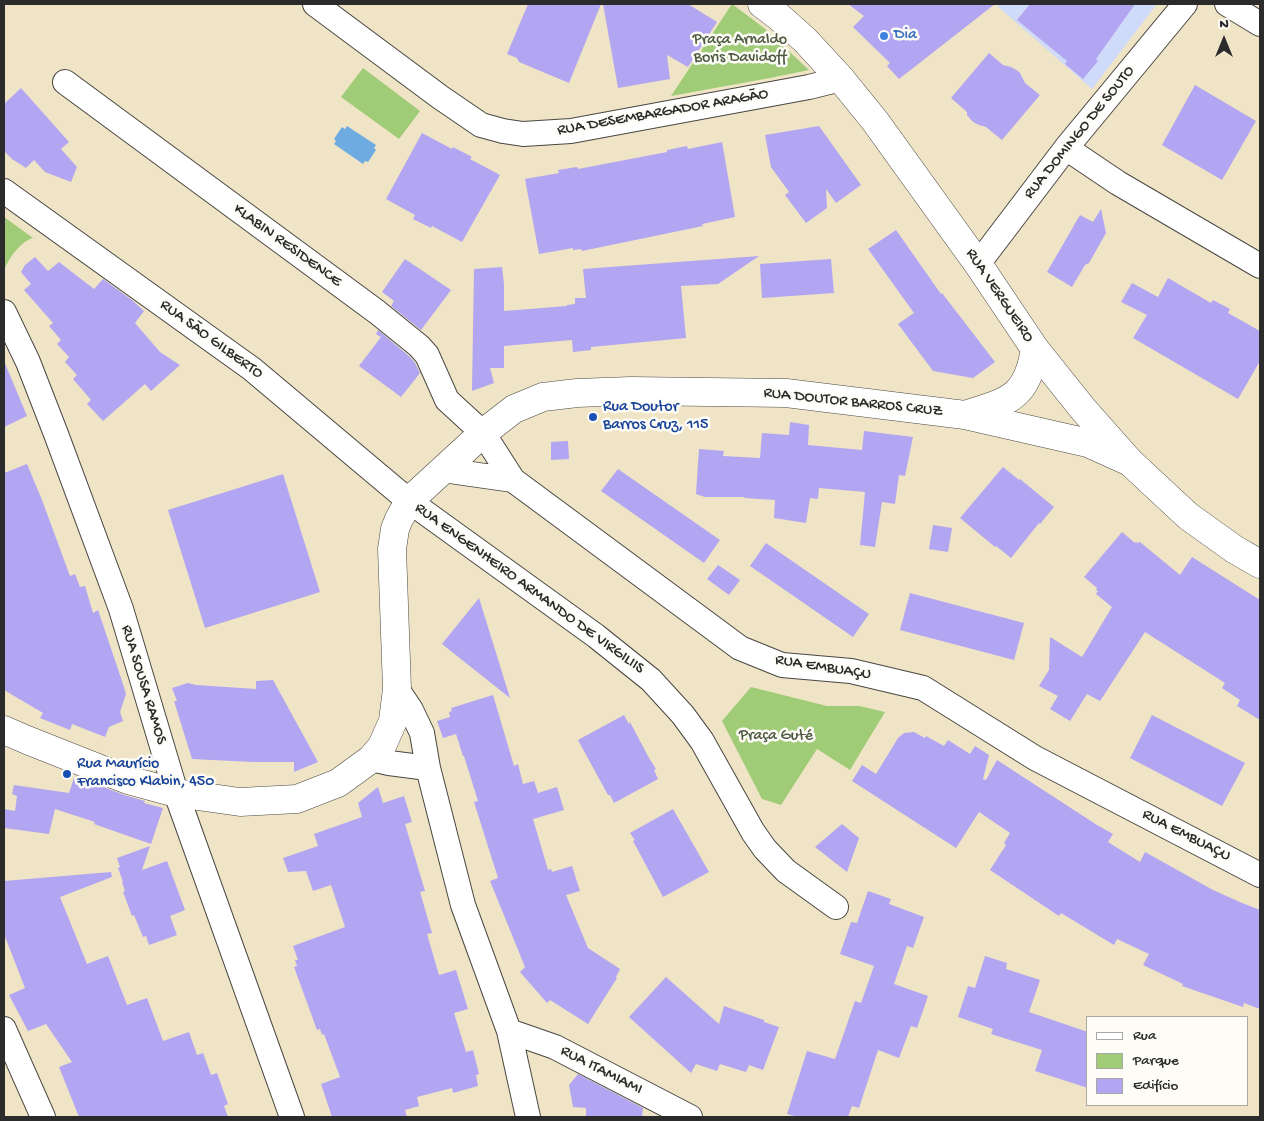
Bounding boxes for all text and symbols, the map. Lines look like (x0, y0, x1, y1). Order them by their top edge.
north arrow (1199, 15, 1249, 65)
text: N (1219, 16, 1229, 33)
place label: Dia (894, 26, 917, 46)
marker: Dia (878, 30, 890, 42)
park label: Praça Arnaldo Boris Davidoff (693, 31, 787, 69)
street label: RUA DOMINGO DE SOUTO (1020, 62, 1140, 204)
street label: RUA DESEMBARGADOR ARAGÃO (556, 85, 770, 141)
street label: KLABIN RESIDENCE (229, 200, 345, 292)
street label: RUA VERGUEIRO (960, 245, 1038, 347)
street label: RUA SÃO GILBERTO (156, 296, 266, 384)
street label: RUA DOUTOR BARROS CRUZ (763, 384, 943, 422)
place label: Rua Doutor Barros Cruz, 115 (603, 398, 708, 436)
marker: Rua Doutor Barros Cruz, 115 (587, 411, 599, 423)
street label: RUA ENGENHEIRO ARMANDO DE VIRGILIIS (410, 499, 648, 679)
street label: RUA SOUSA RAMOS (116, 623, 170, 747)
street label: RUA EMBUAÇU (774, 651, 872, 685)
park label: Praça Guté (739, 727, 813, 747)
place label: Rua Maurício Francisco Klabin, 450 (77, 755, 214, 793)
marker: Rua Maurício Francisco Klabin, 450 (61, 768, 73, 780)
street label: RUA EMBUAÇU (1139, 806, 1233, 866)
legend (1086, 1016, 1249, 1106)
text: Rua (1133, 1027, 1156, 1045)
street label: RUA ITAMIAMI (557, 1042, 645, 1100)
text: Parque (1133, 1052, 1179, 1070)
text: Edifício (1133, 1077, 1178, 1095)

